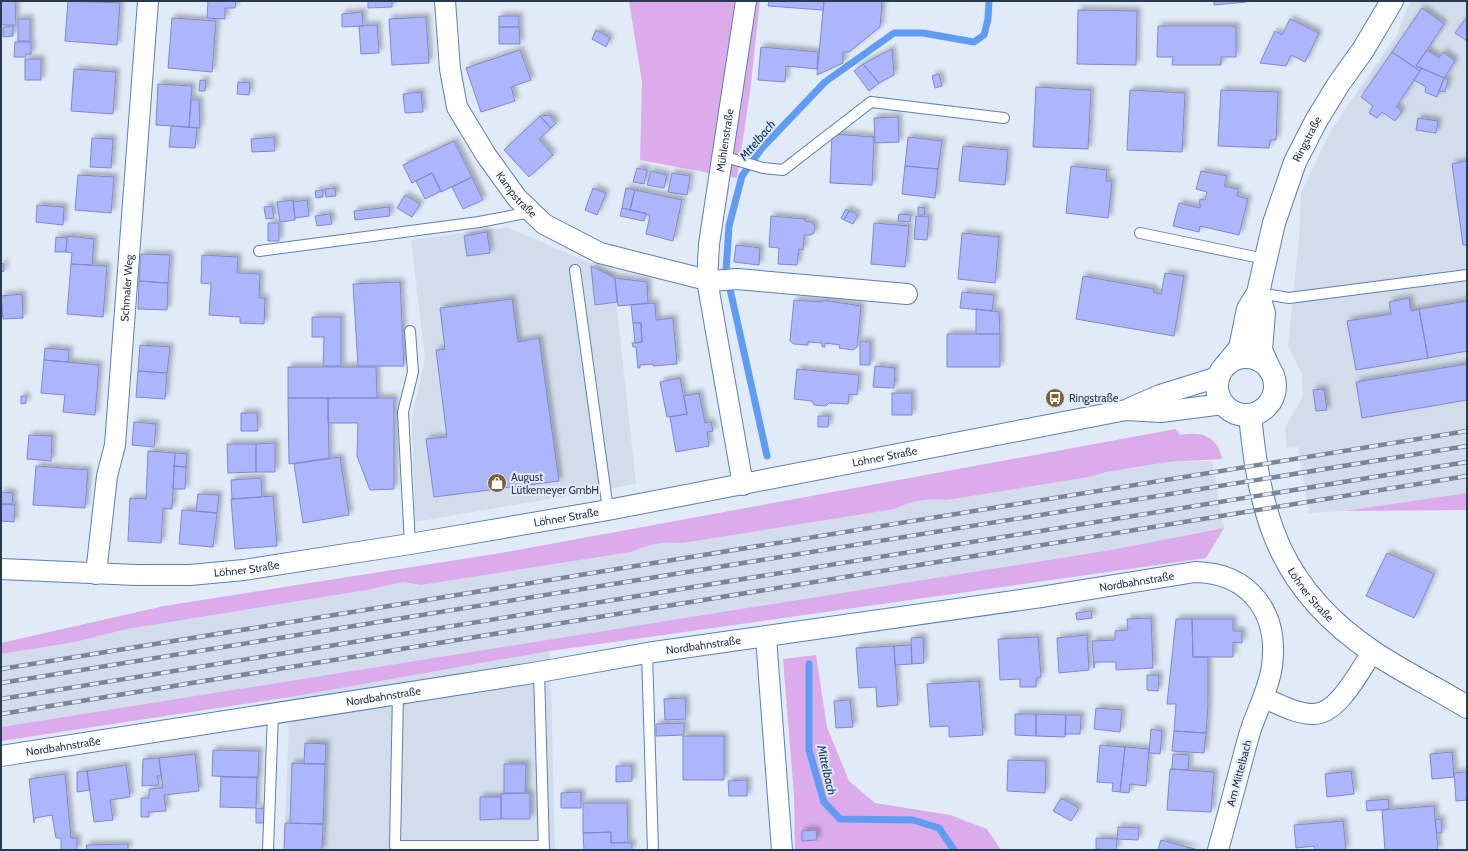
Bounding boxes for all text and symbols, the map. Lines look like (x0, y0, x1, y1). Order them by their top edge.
street label: Mühlenstraße (713, 107, 737, 173)
street label: Ringstraße (1289, 113, 1325, 164)
water label: Mttelbach (735, 117, 778, 164)
street label: Kampstraße (493, 169, 540, 221)
street label: Schmaler Weg (117, 253, 136, 322)
bus stop icon: Ringstraße (1044, 387, 1066, 409)
place label: Ringstraße (1069, 391, 1119, 405)
street label: Löhner Straße (851, 443, 919, 470)
place label: August Lütkemeyer GmbH (511, 470, 599, 497)
shop icon: August Lütkemeyer GmbH (486, 472, 508, 494)
street label: Löhner Straße (533, 505, 600, 530)
street label: Löhner Straße (213, 558, 281, 580)
street label: Löhner Straße (1285, 565, 1337, 625)
street label: Nordbahnstraße (1098, 568, 1175, 594)
street label: Nordbahnstraße (665, 633, 742, 657)
street label: Nordbahnstraße (345, 684, 422, 709)
street label: Nordbahnstraße (25, 733, 102, 759)
street label: Am Mittelbach (1223, 738, 1255, 808)
water label: Mittelbach (814, 743, 840, 796)

